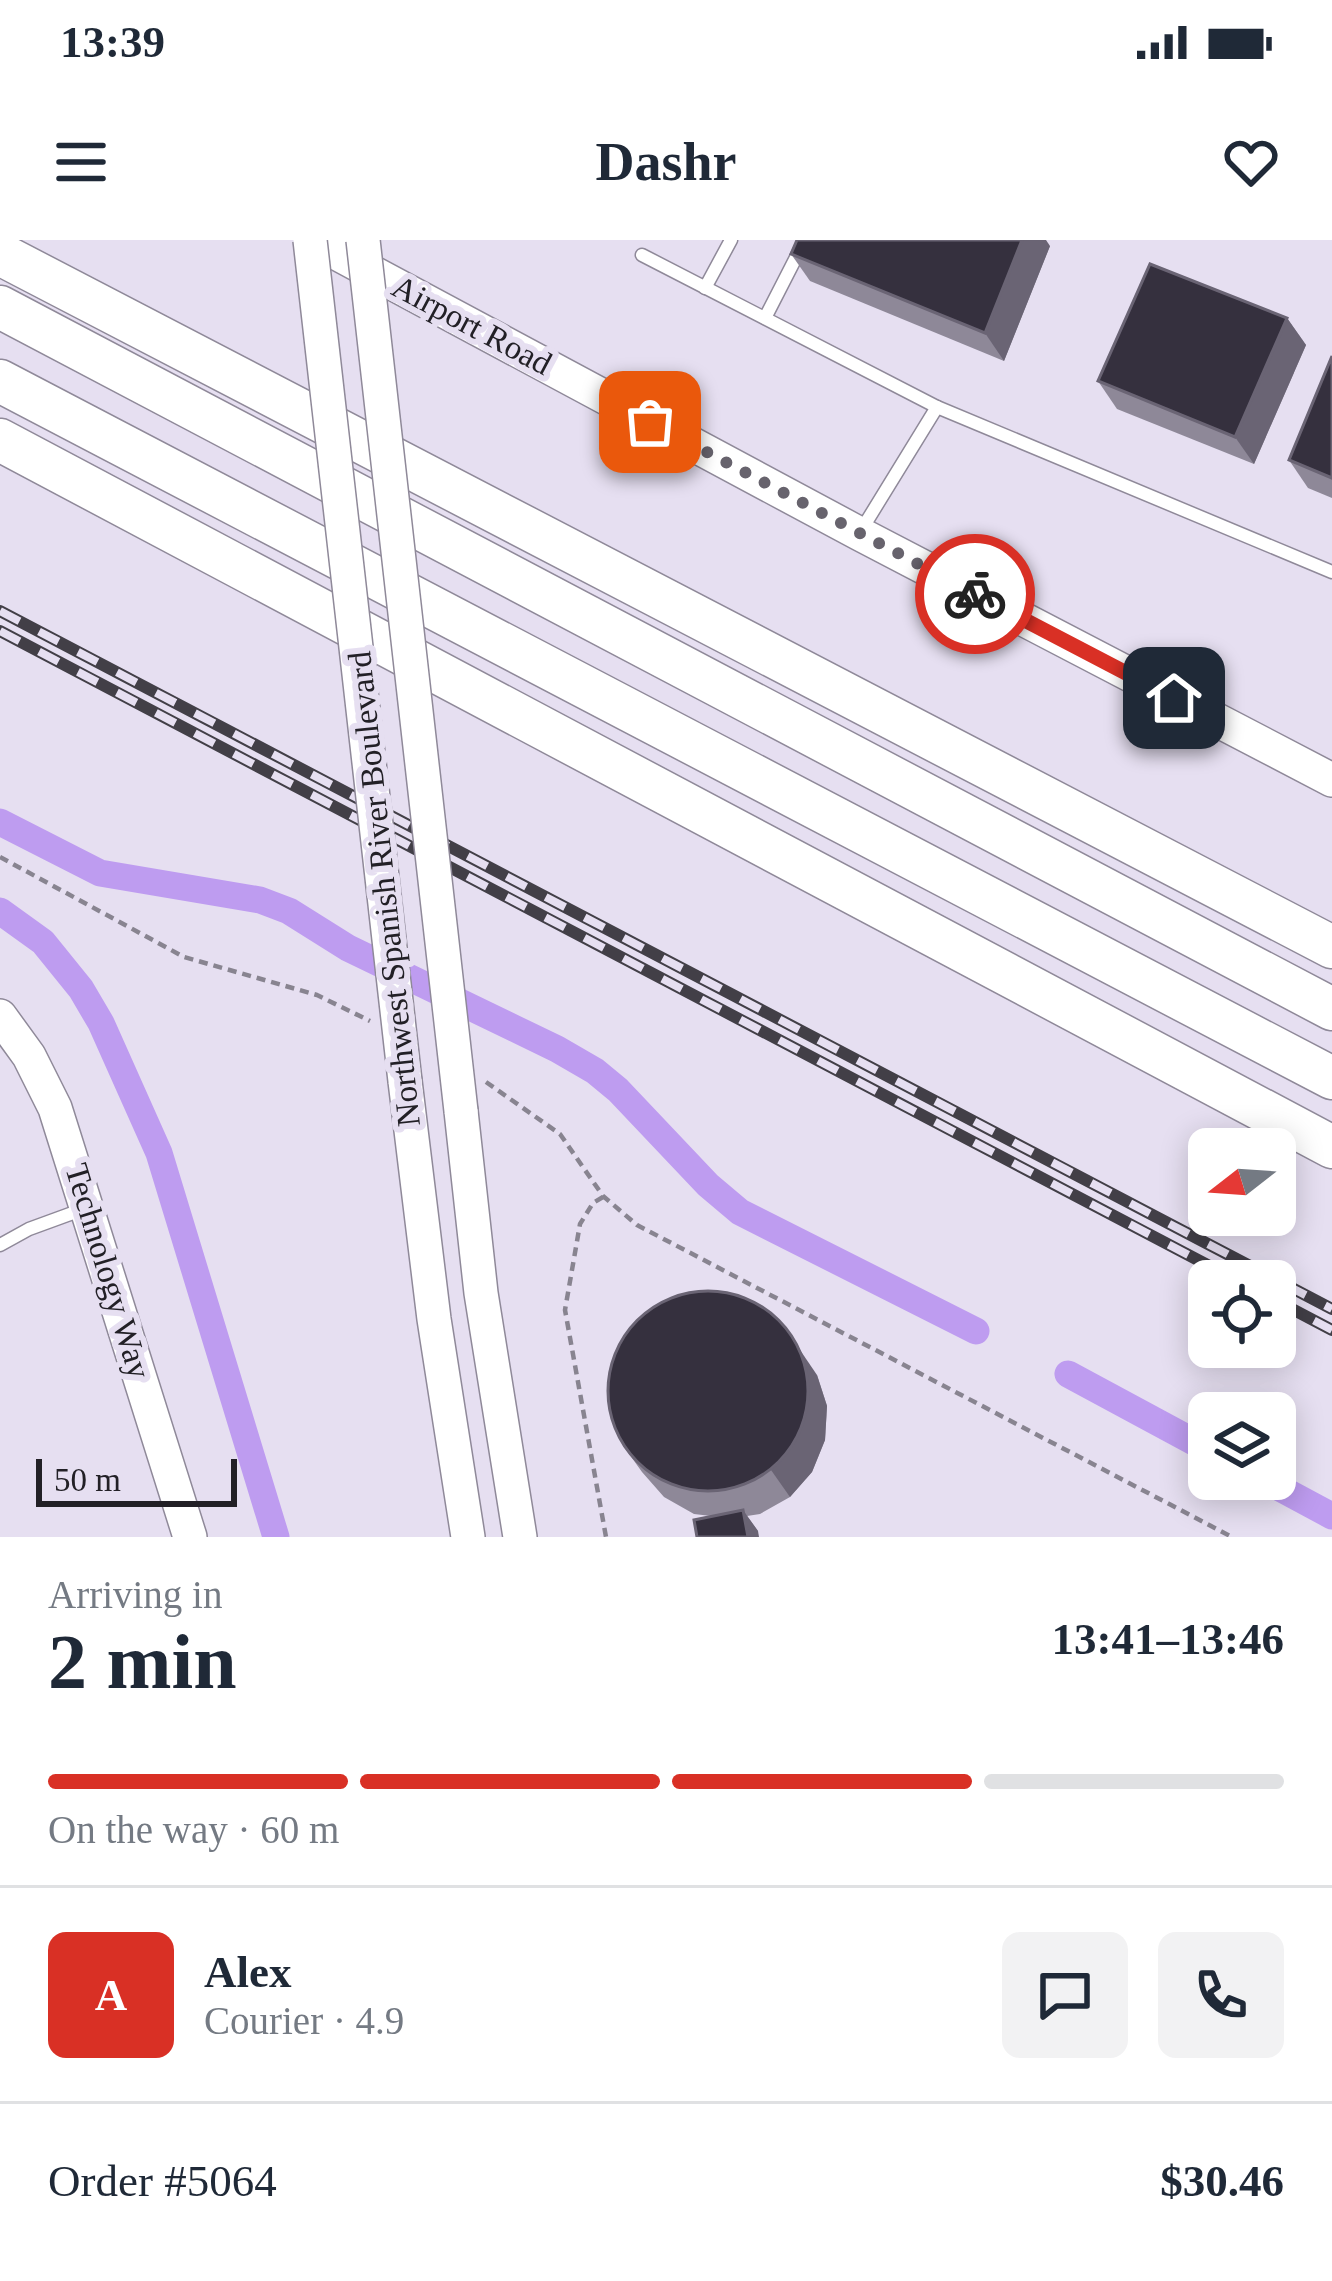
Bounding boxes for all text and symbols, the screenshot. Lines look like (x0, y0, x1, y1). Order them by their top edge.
text: 13:39 (60, 17, 165, 67)
icon: menu (48, 129, 114, 195)
icon: heart (1218, 129, 1284, 195)
text: Dashr (595, 132, 737, 192)
street label: Airport Road (386, 268, 558, 382)
pin (599, 371, 701, 473)
icon: bag (617, 389, 683, 455)
courier (915, 534, 1035, 654)
icon: bike (942, 561, 1008, 627)
pin (1123, 647, 1225, 749)
street label: Northwest Spanish River Boulevard (341, 649, 427, 1128)
icon: home (1141, 665, 1207, 731)
north arrow (1188, 1128, 1296, 1236)
map controls (1188, 1128, 1296, 1500)
street label: Technology Way (58, 1159, 158, 1383)
button: locate (1188, 1260, 1296, 1368)
button: layers (1188, 1392, 1296, 1500)
scale bar (36, 1453, 237, 1506)
text: 50 m (54, 1462, 121, 1498)
text: Arriving in (48, 1573, 222, 1616)
text: 13:41–13:46 (1052, 1614, 1284, 1664)
text: 2 min (48, 1618, 237, 1705)
text: On the way · 60 m (48, 1808, 339, 1851)
button: chat (1002, 1932, 1128, 2058)
button: phone (1158, 1932, 1284, 2058)
text: Alex (204, 1947, 291, 1997)
text: A (95, 1970, 127, 2020)
text: Courier · 4.9 (204, 1999, 404, 2042)
text: Order #5064 (48, 2156, 277, 2206)
text: $30.46 (1160, 2156, 1284, 2206)

